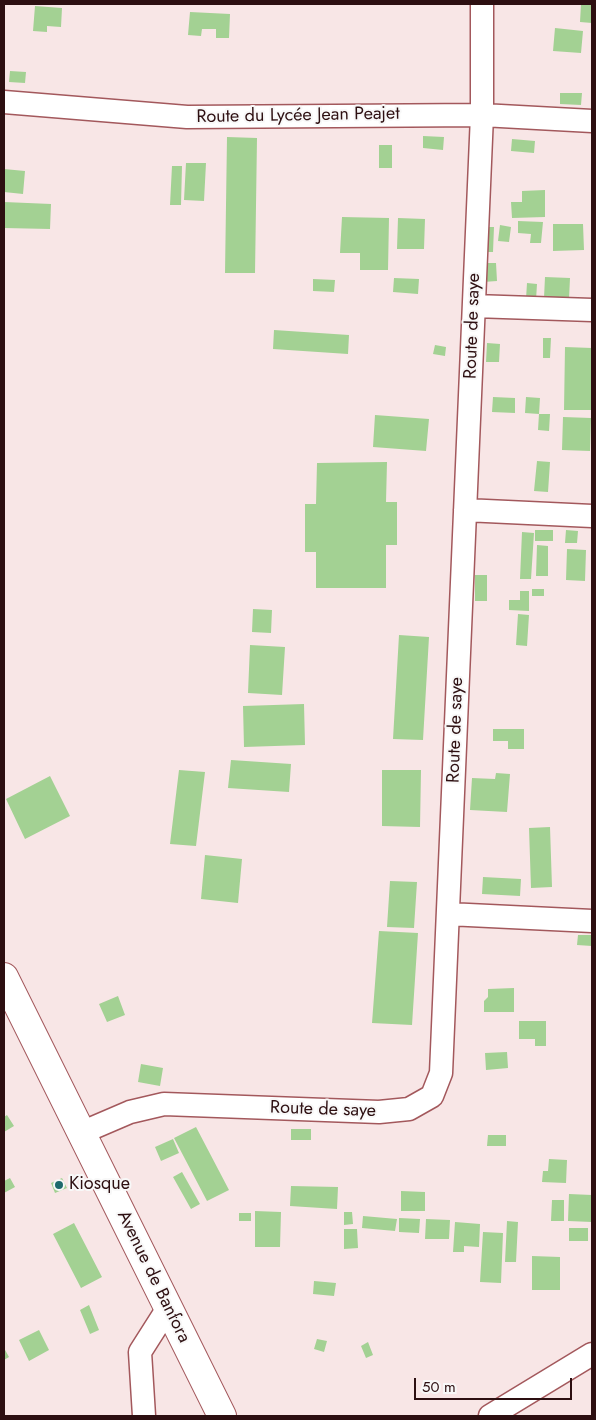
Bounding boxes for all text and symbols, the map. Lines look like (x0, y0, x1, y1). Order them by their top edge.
street label: Route du Lycée Jean Peajet (196, 103, 400, 129)
street label: Route de saye (460, 273, 486, 379)
street label: Route de saye (443, 677, 469, 783)
street label: Route de saye (270, 1097, 376, 1123)
place label: Kiosque (69, 1174, 130, 1196)
marker: Kiosque (53, 1179, 65, 1191)
street label: Avenue de Banfora (112, 1207, 194, 1347)
scale bar (416, 1368, 574, 1400)
text: 50 m (422, 1376, 456, 1398)

